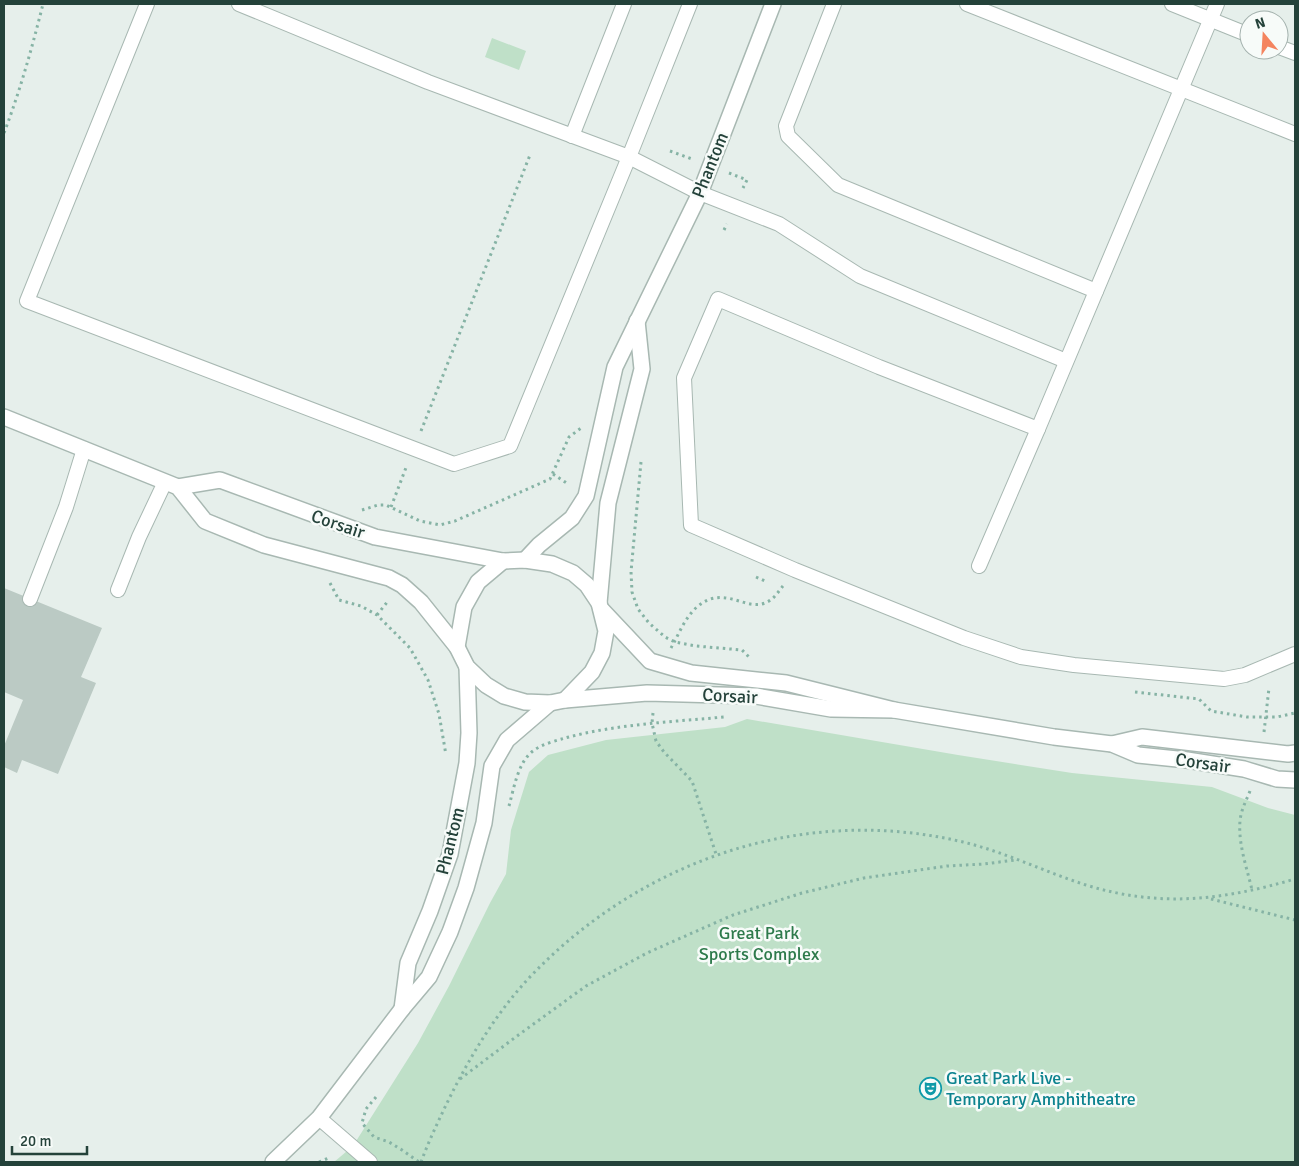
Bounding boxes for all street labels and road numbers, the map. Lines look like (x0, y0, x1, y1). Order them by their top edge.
street label: Phantom (687, 129, 733, 201)
street label: Corsair (308, 505, 368, 544)
street label: Corsair (702, 684, 759, 708)
street label: Corsair (1174, 748, 1232, 778)
street label: Phantom (431, 805, 469, 877)

